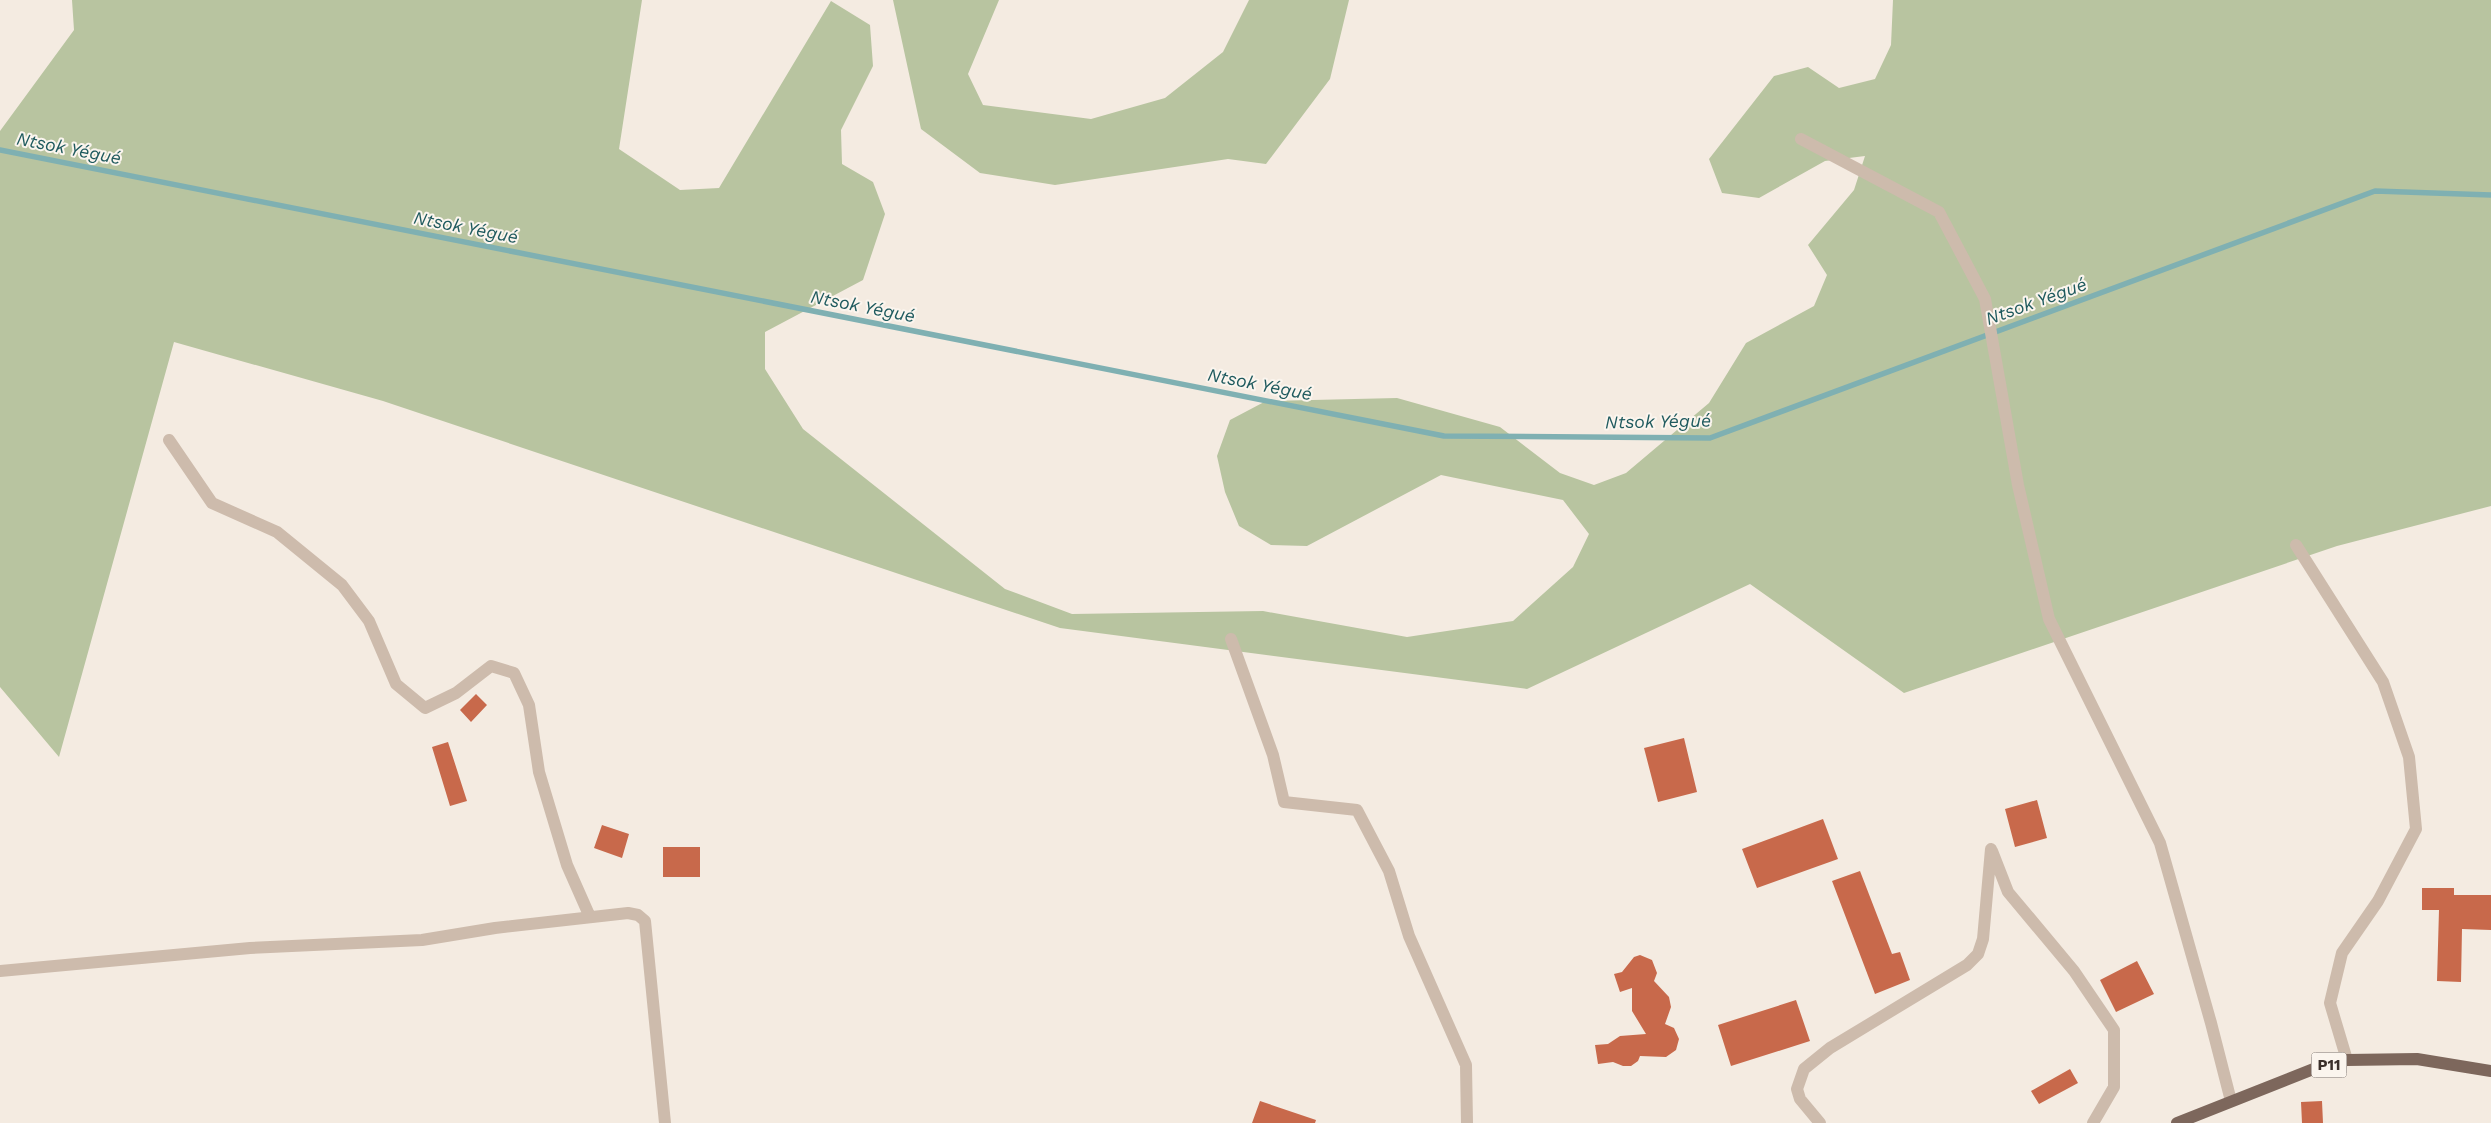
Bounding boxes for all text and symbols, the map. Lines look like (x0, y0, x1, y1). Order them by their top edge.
water label: Ntsok Yégué (15, 128, 123, 168)
water label: Ntsok Yégué (412, 207, 520, 247)
water label: Ntsok Yégué (1983, 273, 2089, 329)
water label: Ntsok Yégué (809, 286, 917, 326)
water label: Ntsok Yégué (1206, 364, 1314, 404)
water label: Ntsok Yégué (1605, 410, 1711, 432)
road number: P11 (2312, 1052, 2346, 1078)

